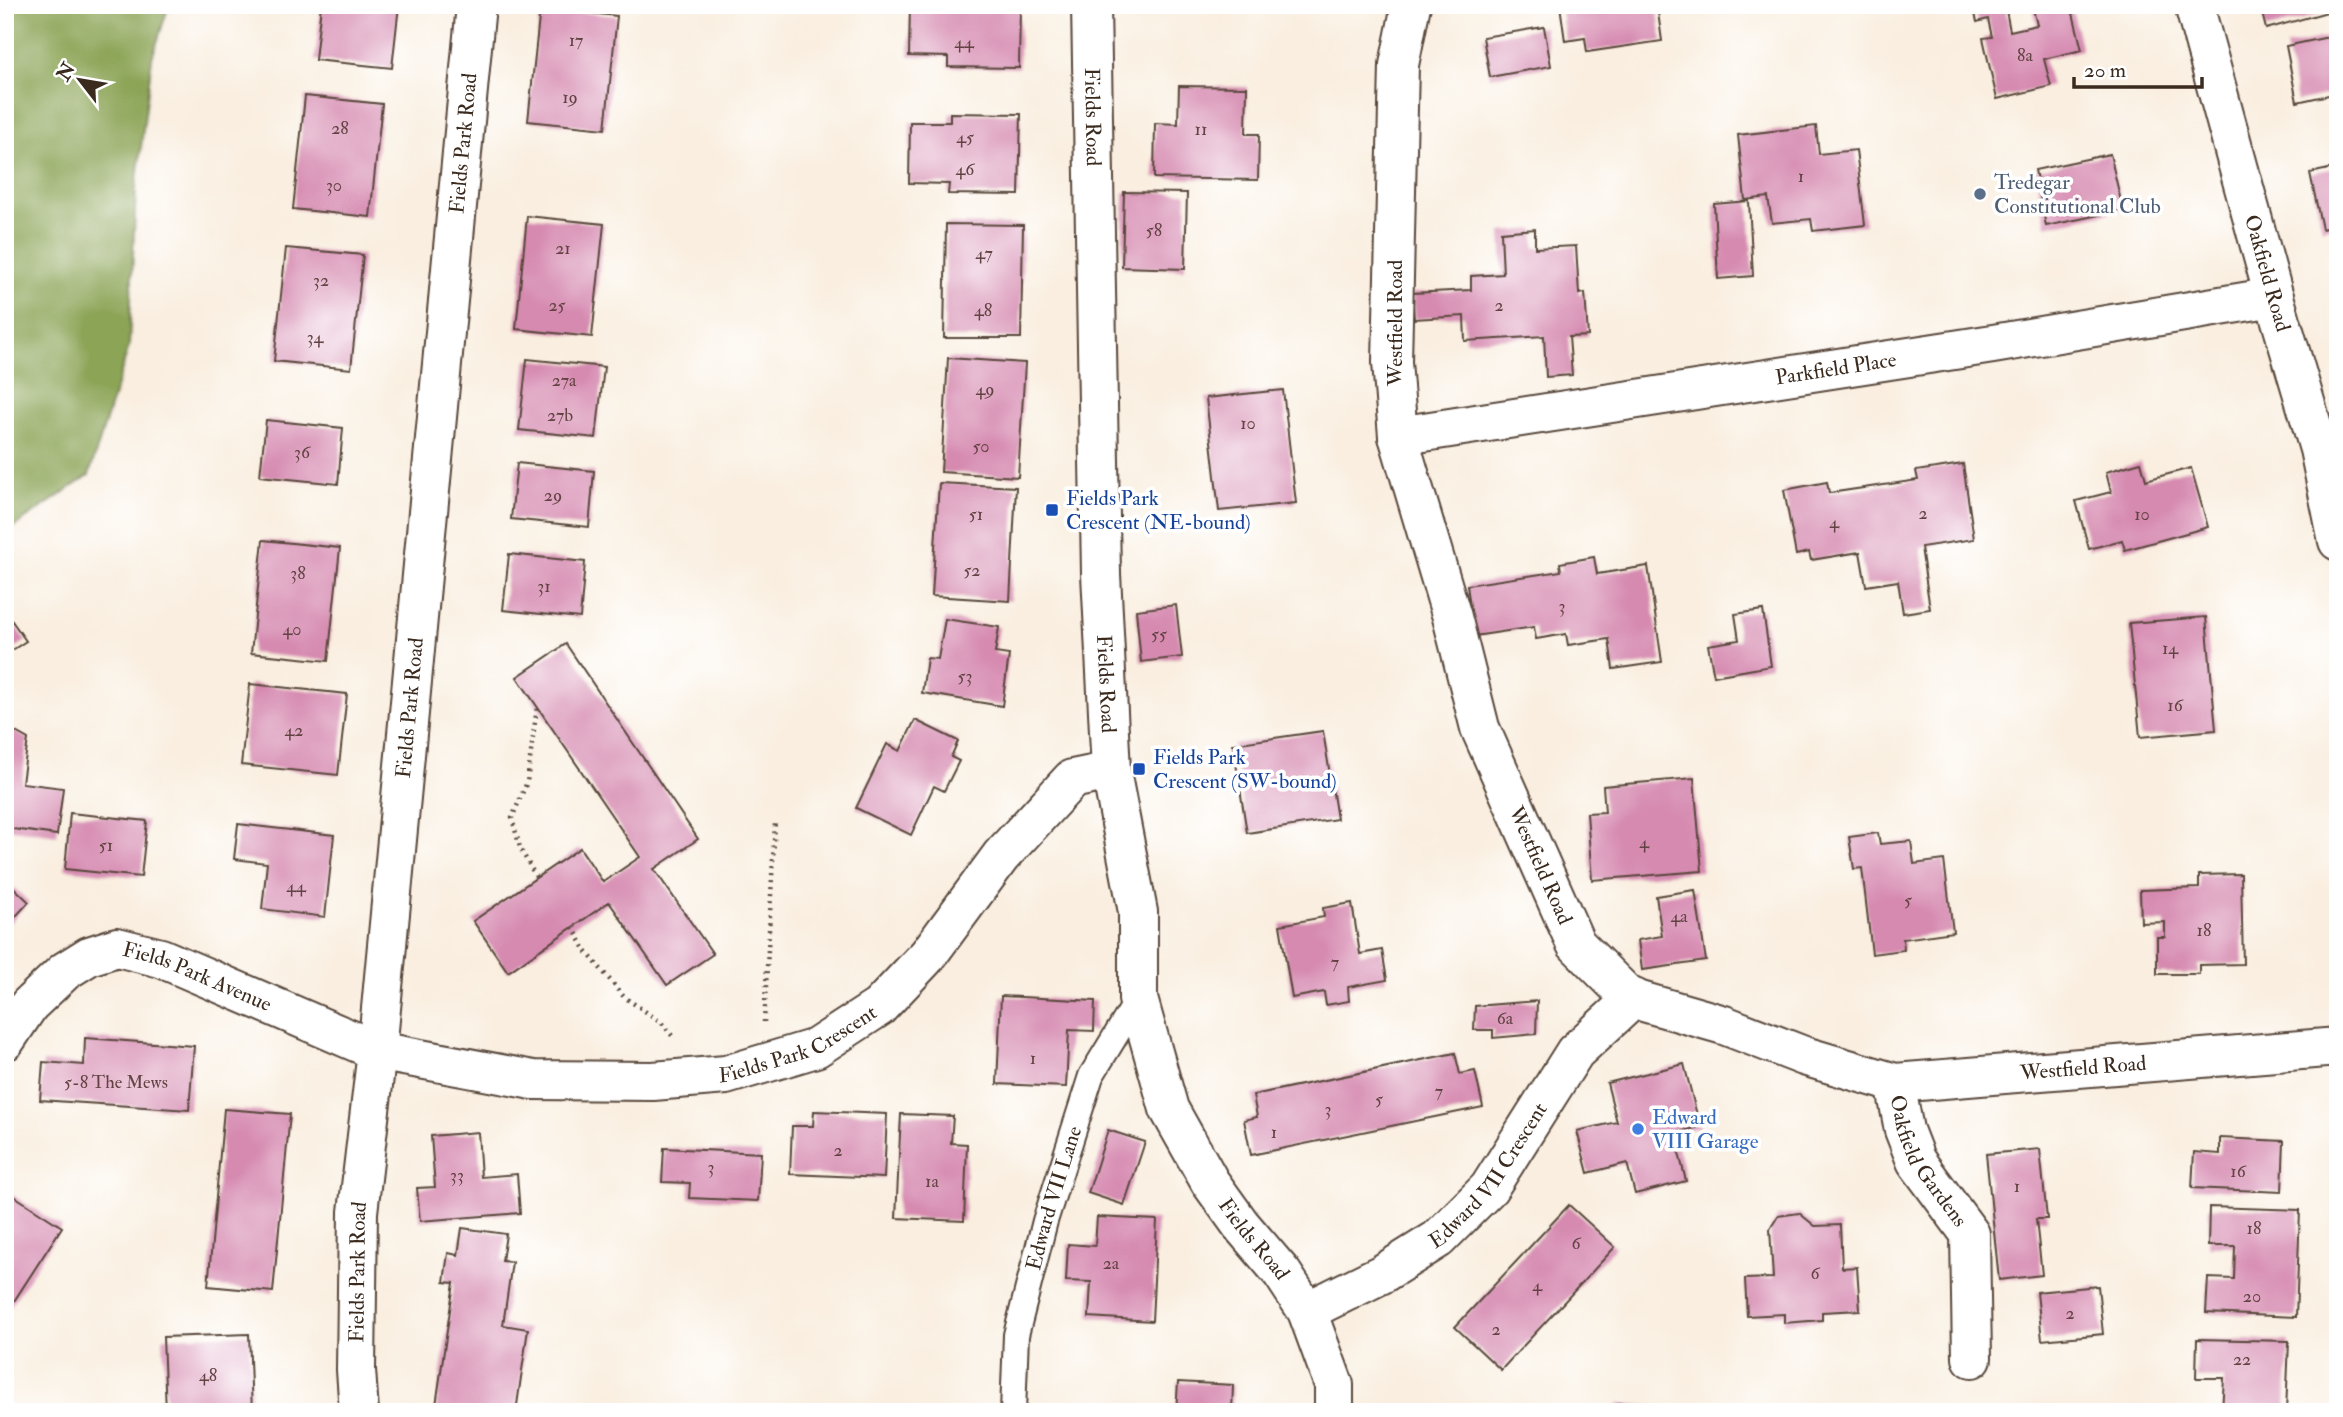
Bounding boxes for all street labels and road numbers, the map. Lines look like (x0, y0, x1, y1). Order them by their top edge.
street label: Fields Road (1078, 68, 1107, 167)
street label: Fields Park Road (443, 71, 484, 215)
street label: Oakfield Road (2238, 212, 2297, 335)
street label: Westfield Road (1382, 259, 1409, 387)
street label: Parkfield Place (1773, 346, 1899, 391)
street label: Fields Road (1090, 634, 1122, 734)
street label: Fields Park Road (390, 636, 430, 779)
street label: Westfield Road (1502, 801, 1579, 929)
street label: Fields Park Avenue (120, 936, 276, 1018)
street label: Fields Park Crescent (718, 999, 882, 1090)
street label: Westfield Road (2018, 1050, 2148, 1087)
street label: Oakfield Gardens (1884, 1093, 1973, 1233)
street label: Edward VII Crescent (1424, 1097, 1554, 1255)
street label: Edward VII Lane (1020, 1123, 1088, 1273)
street label: Fields Road (1212, 1193, 1296, 1286)
street label: Fields Park Road (343, 1199, 373, 1343)

